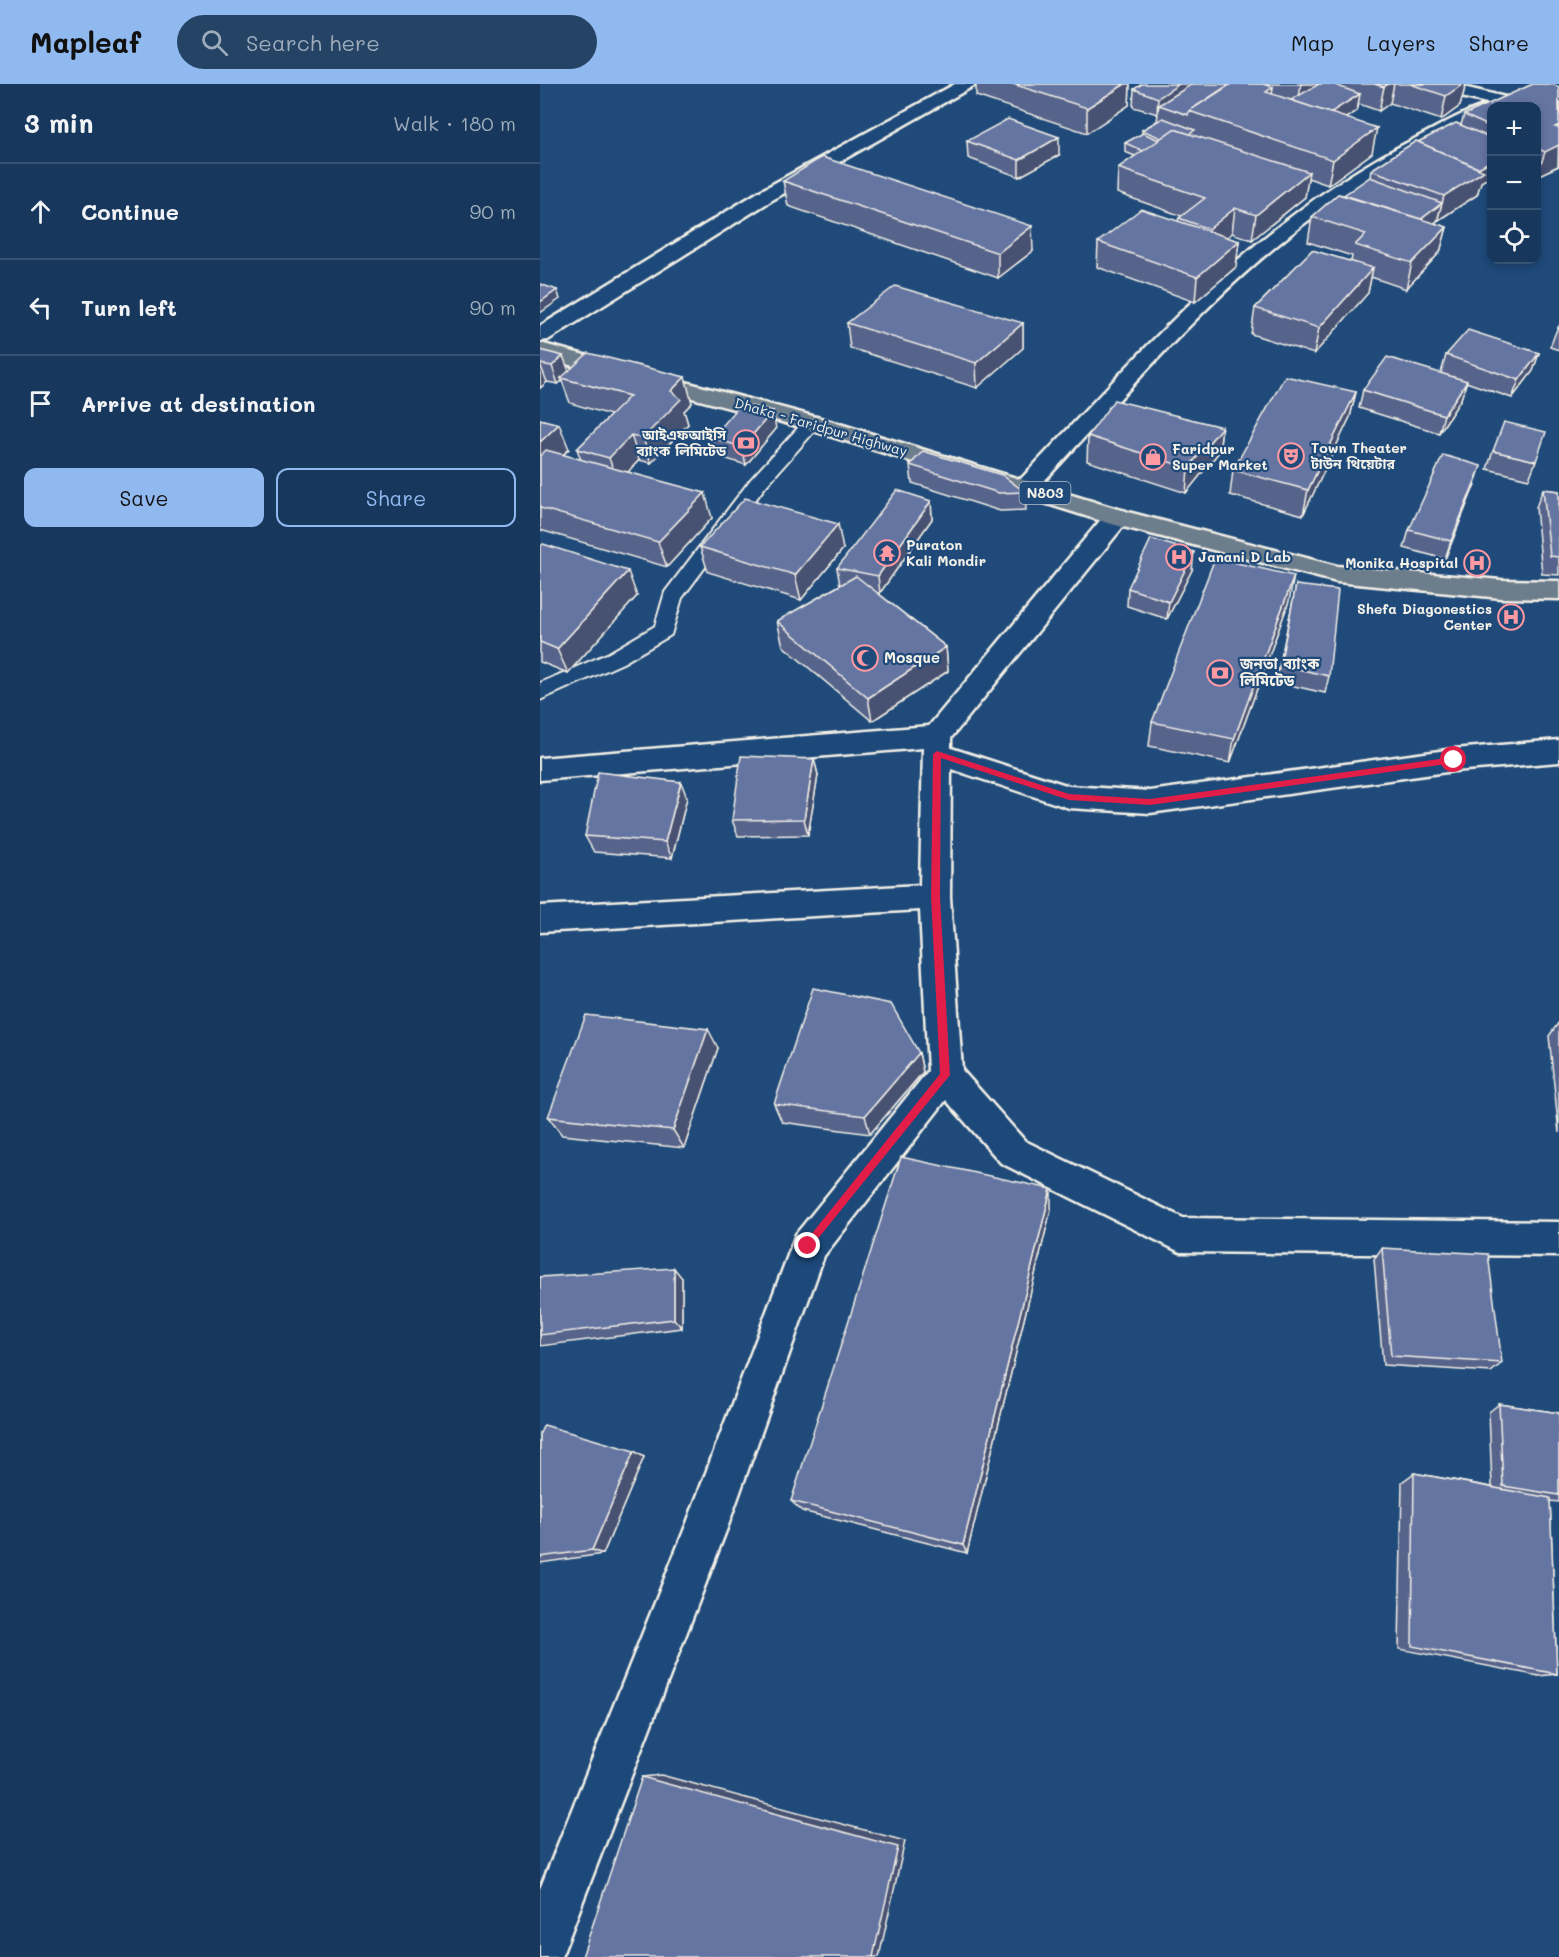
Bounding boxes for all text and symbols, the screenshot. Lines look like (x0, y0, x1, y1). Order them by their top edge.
search box (177, 15, 597, 69)
text: Mapleaf (30, 24, 141, 60)
icon: search (198, 26, 231, 59)
text: Search here (246, 28, 380, 57)
text: Map (1291, 29, 1334, 56)
text: Layers (1367, 29, 1436, 56)
text: Share (1469, 29, 1529, 56)
map controls (1487, 102, 1541, 264)
button: + (1487, 102, 1541, 156)
text: 3 min (24, 106, 93, 140)
text: Walk · 180 m (393, 110, 516, 136)
button: − (1487, 156, 1541, 210)
icon: ahead (24, 195, 57, 228)
text: Continue (81, 197, 179, 226)
text: 90 m (470, 198, 516, 224)
button: locate (1487, 210, 1541, 264)
icon: left (24, 291, 57, 324)
text: Turn left (81, 293, 177, 322)
text: 90 m (470, 294, 516, 320)
icon: arrive (24, 387, 57, 420)
text: Arrive at destination (81, 389, 316, 418)
street label: Dhaka - Faridpur Highway (732, 393, 910, 460)
place label: আইএফআইসি ব্যাংক লিমিটেড (635, 425, 727, 460)
bank icon: আইএফআইসি ব্যাংক লিমিটেড (731, 428, 761, 458)
place label: Town Theater টাউন থিয়েটার (1310, 438, 1407, 473)
place label: Faridpur Super Market (1172, 439, 1268, 474)
theatre icon: Town Theater টাউন থিয়েটার (1276, 441, 1306, 471)
shop icon: Faridpur Super Market (1138, 442, 1168, 472)
button: Save (24, 468, 264, 527)
button: Share (276, 468, 516, 527)
road number: N803 (1020, 482, 1070, 504)
place label: Puraton Kali Mondir (906, 535, 986, 570)
temple icon: Puraton Kali Mondir (872, 538, 902, 568)
hospital icon: Janani D Lab (1164, 542, 1194, 572)
place label: Janani D Lab (1198, 547, 1291, 566)
hospital icon: Monika Hospital (1462, 548, 1492, 578)
place label: Monika Hospital (1345, 553, 1458, 572)
place label: Shefa Diagonestics Center (1357, 599, 1492, 634)
hospital icon: Shefa Diagonestics Center (1496, 602, 1526, 632)
mosque icon: Mosque (850, 643, 880, 673)
place label: Mosque (884, 647, 940, 667)
place label: জনতা ব্যাংক লিমিটেড (1239, 653, 1320, 690)
bank icon: জনতা ব্যাংক লিমিটেড (1205, 658, 1235, 688)
route start (1440, 746, 1466, 772)
route end (794, 1232, 820, 1258)

